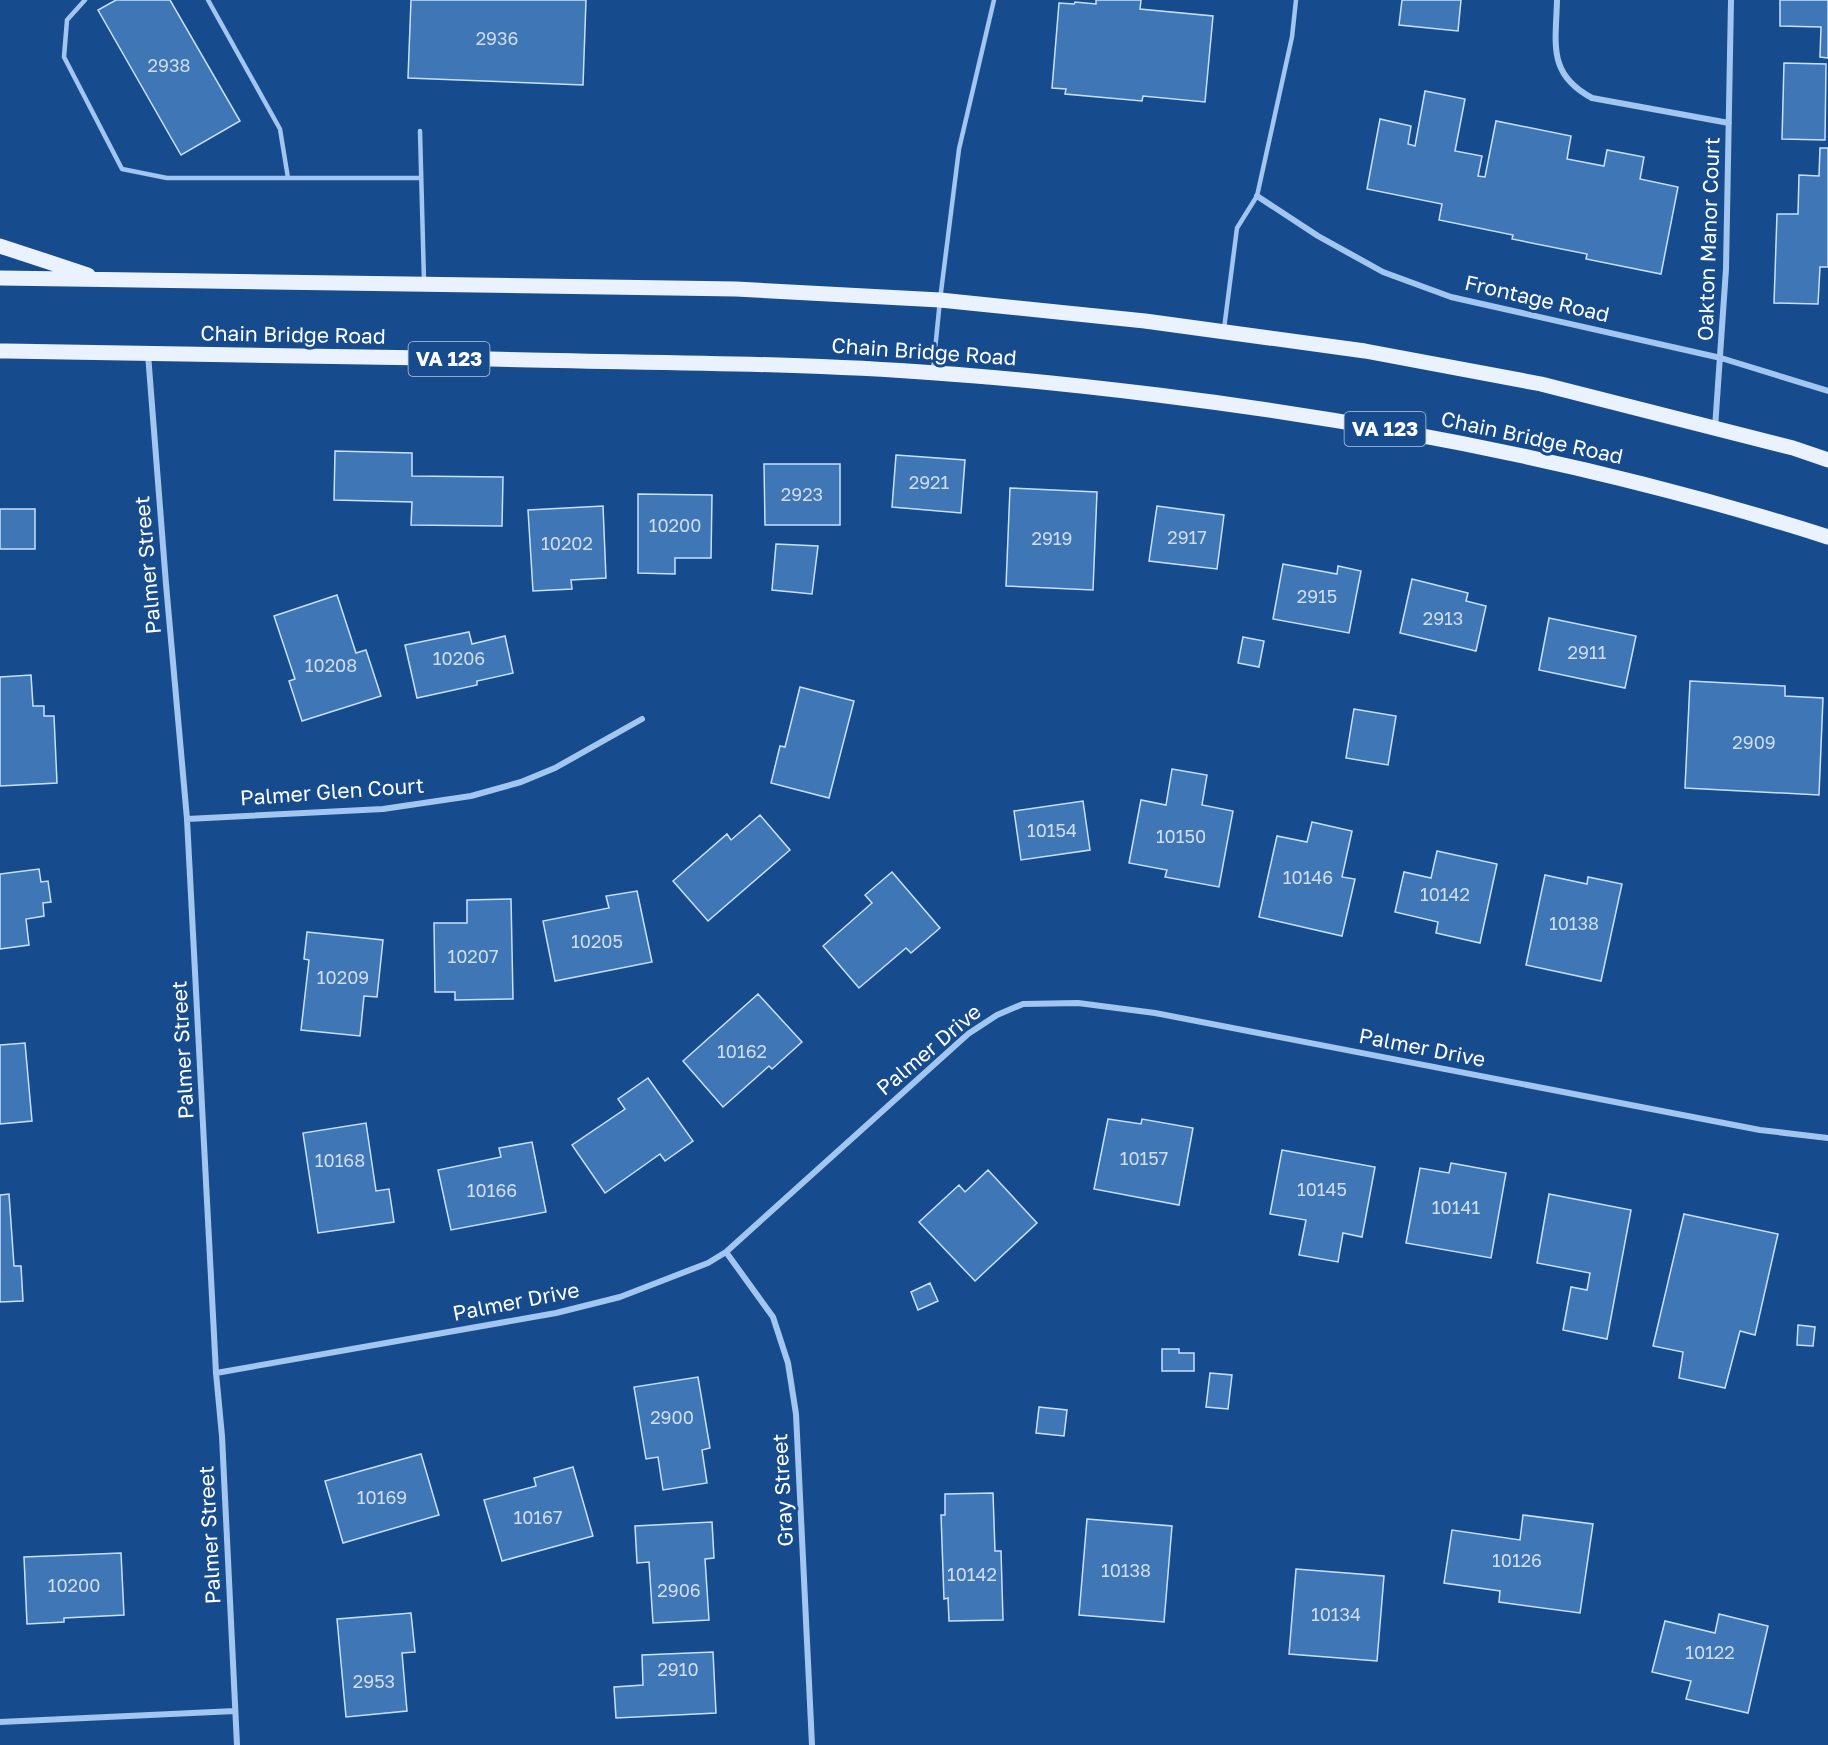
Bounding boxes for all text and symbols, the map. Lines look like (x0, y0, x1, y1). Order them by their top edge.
house number: 2936 (476, 27, 518, 49)
house number: 2938 (148, 54, 190, 76)
street label: Oakton Manor Court (1691, 136, 1725, 342)
street label: Frontage Road (1462, 269, 1612, 327)
street label: Chain Bridge Road (200, 319, 386, 349)
street label: Chain Bridge Road (831, 332, 1017, 370)
road number: VA 123 (408, 342, 490, 376)
street label: Chain Bridge Road (1439, 405, 1626, 469)
road number: VA 123 (1344, 412, 1426, 446)
house number: 2921 (909, 471, 950, 493)
house number: 2923 (781, 483, 823, 505)
street label: Palmer Street (128, 495, 166, 635)
house number: 10200 (649, 514, 701, 536)
house number: 2917 (1167, 526, 1207, 548)
house number: 2919 (1032, 527, 1072, 549)
house number: 10202 (541, 532, 593, 554)
house number: 2915 (1297, 585, 1337, 607)
house number: 2913 (1423, 607, 1463, 629)
house number: 2911 (1568, 641, 1607, 663)
house number: 10206 (433, 647, 485, 669)
house number: 10208 (305, 654, 357, 676)
house number: 2909 (1732, 731, 1776, 753)
street label: Palmer Glen Court (239, 772, 425, 810)
house number: 10154 (1027, 819, 1077, 841)
house number: 10150 (1156, 825, 1206, 847)
house number: 10146 (1283, 866, 1333, 888)
house number: 10142 (1420, 883, 1470, 905)
house number: 10138 (1549, 912, 1599, 934)
house number: 10205 (571, 930, 623, 952)
house number: 10207 (447, 945, 499, 967)
house number: 10209 (317, 966, 369, 988)
street label: Palmer Street (165, 980, 199, 1120)
street label: Palmer Drive (871, 998, 986, 1100)
street label: Palmer Drive (1357, 1022, 1488, 1072)
house number: 10162 (717, 1040, 767, 1062)
house number: 10157 (1120, 1147, 1168, 1169)
house number: 10168 (315, 1149, 365, 1171)
house number: 10145 (1297, 1178, 1347, 1200)
house number: 10166 (467, 1179, 517, 1201)
house number: 10141 (1432, 1196, 1480, 1218)
street label: Palmer Drive (450, 1276, 581, 1326)
house number: 2900 (650, 1406, 694, 1428)
street label: Gray Street (766, 1433, 798, 1547)
street label: Palmer Street (192, 1465, 226, 1605)
house number: 10169 (357, 1486, 407, 1508)
house number: 10167 (513, 1506, 563, 1528)
house number: 10126 (1492, 1549, 1542, 1571)
house number: 10138 (1101, 1559, 1151, 1581)
house number: 10142 (947, 1563, 997, 1585)
house number: 10200 (48, 1574, 100, 1596)
house number: 2906 (657, 1579, 701, 1601)
house number: 10134 (1311, 1603, 1361, 1625)
house number: 10122 (1685, 1641, 1735, 1663)
house number: 2910 (657, 1658, 699, 1680)
house number: 2953 (353, 1670, 395, 1692)

